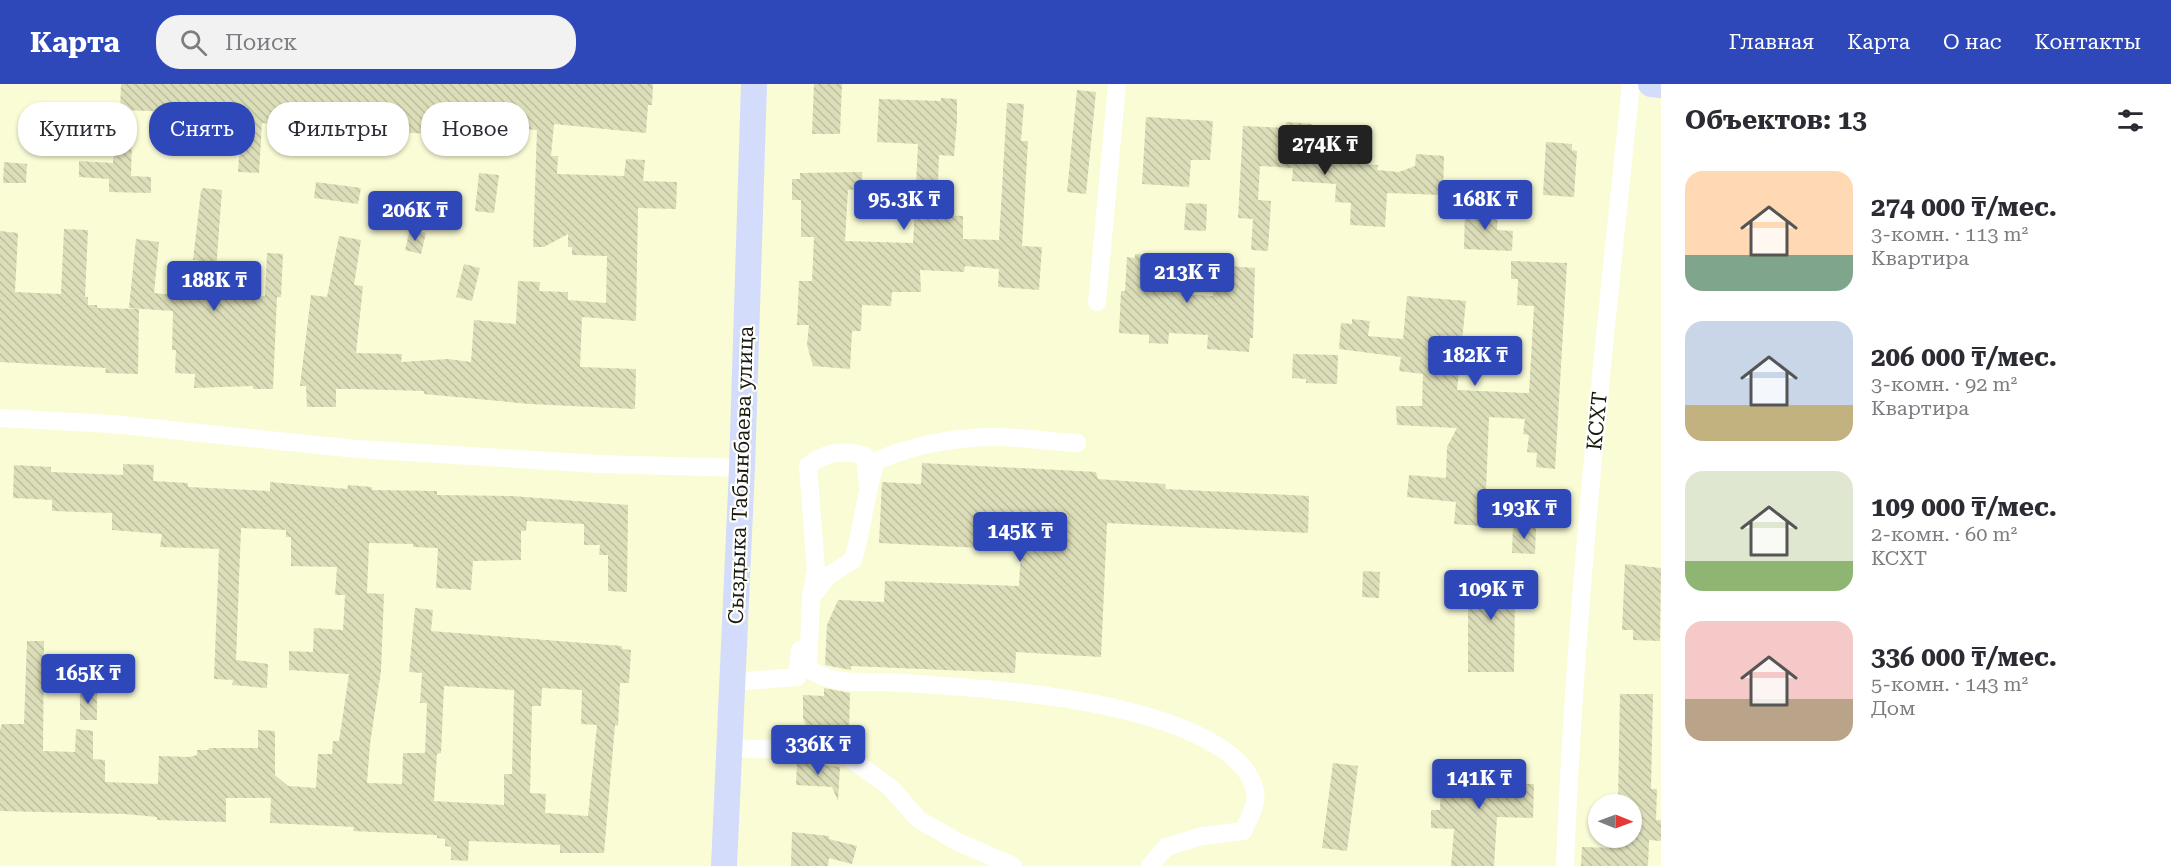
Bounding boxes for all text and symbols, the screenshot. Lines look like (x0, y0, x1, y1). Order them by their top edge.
search box (156, 15, 576, 69)
text: Карта (30, 26, 120, 59)
icon: search (177, 26, 210, 59)
text: Поиск (225, 30, 297, 55)
text: Главная (1729, 30, 1814, 54)
text: Карта (1847, 30, 1910, 54)
text: О нас (1943, 30, 2002, 54)
text: Контакты (2035, 30, 2141, 54)
chip: Купить (18, 102, 137, 156)
chip: Снять (149, 102, 255, 156)
chip: Фильтры (267, 102, 409, 156)
chip: Новое (421, 102, 529, 156)
icon: filters (2114, 104, 2147, 137)
text: Объектов: 13 (1685, 105, 1867, 135)
pin: 274K ₸ (1276, 125, 1374, 176)
text: 274K ₸ (1292, 132, 1358, 156)
pin: 95.3K ₸ (849, 180, 959, 231)
pin: 168K ₸ (1436, 180, 1534, 231)
text: 95.3K ₸ (868, 187, 940, 211)
text: 168K ₸ (1452, 187, 1518, 211)
pin: 206K ₸ (366, 191, 464, 242)
text: 274 000 ₸/мес. (1871, 192, 2057, 222)
icon: home (1733, 195, 1805, 267)
text: 206K ₸ (382, 198, 448, 222)
text: 3-комн. · 113 m² (1871, 222, 2028, 246)
text: Квартира (1871, 246, 1969, 270)
pin: 213K ₸ (1138, 253, 1236, 304)
text: 213K ₸ (1154, 260, 1220, 284)
pin: 188K ₸ (165, 261, 263, 312)
text: 188K ₸ (181, 268, 247, 292)
street label: Сыздыка Табынбаева улица (724, 325, 758, 625)
pin: 182K ₸ (1426, 336, 1524, 387)
text: 206 000 ₸/мес. (1871, 342, 2057, 372)
text: 182K ₸ (1442, 343, 1508, 367)
icon: home (1733, 345, 1805, 417)
text: 3-комн. · 92 m² (1871, 372, 2017, 396)
street label: КСХТ (1582, 390, 1612, 452)
text: Квартира (1871, 396, 1969, 420)
pin: 193K ₸ (1475, 489, 1573, 540)
text: 109 000 ₸/мес. (1871, 492, 2057, 522)
icon: home (1733, 495, 1805, 567)
text: 193K ₸ (1491, 496, 1557, 520)
pin: 145K ₸ (971, 512, 1069, 563)
text: 145K ₸ (987, 519, 1053, 543)
text: 2-комн. · 60 m² (1871, 522, 2017, 546)
text: КСХТ (1871, 546, 1927, 570)
pin: 109K ₸ (1442, 570, 1540, 621)
text: 109K ₸ (1458, 577, 1524, 601)
text: 336 000 ₸/мес. (1871, 642, 2057, 672)
icon: home (1733, 645, 1805, 717)
pin: 165K ₸ (39, 654, 137, 705)
text: 165K ₸ (55, 661, 121, 685)
text: 5-комн. · 143 m² (1871, 672, 2028, 696)
text: Дом (1871, 696, 1915, 720)
pin: 336K ₸ (769, 725, 867, 776)
text: 336K ₸ (785, 732, 851, 756)
pin: 141K ₸ (1430, 759, 1528, 810)
text: 141K ₸ (1446, 766, 1512, 790)
north arrow (1588, 794, 1642, 848)
map controls (1588, 794, 1642, 848)

